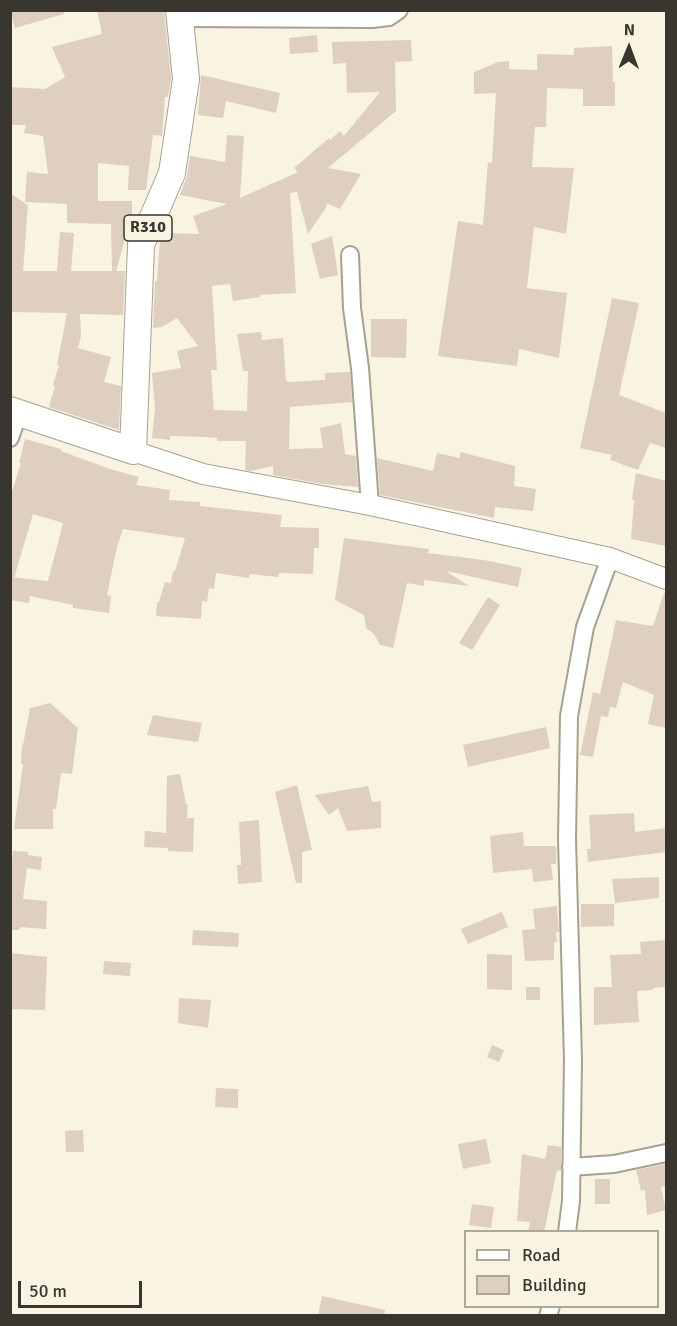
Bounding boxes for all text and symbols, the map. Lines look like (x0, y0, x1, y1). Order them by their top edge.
north arrow (599, 18, 659, 78)
text: N (624, 20, 635, 40)
road number: R310 (124, 215, 172, 241)
legend (464, 1230, 659, 1308)
text: Road (522, 1244, 561, 1266)
scale bar (21, 1269, 146, 1307)
text: Building (522, 1274, 586, 1296)
text: 50 m (29, 1280, 67, 1302)

